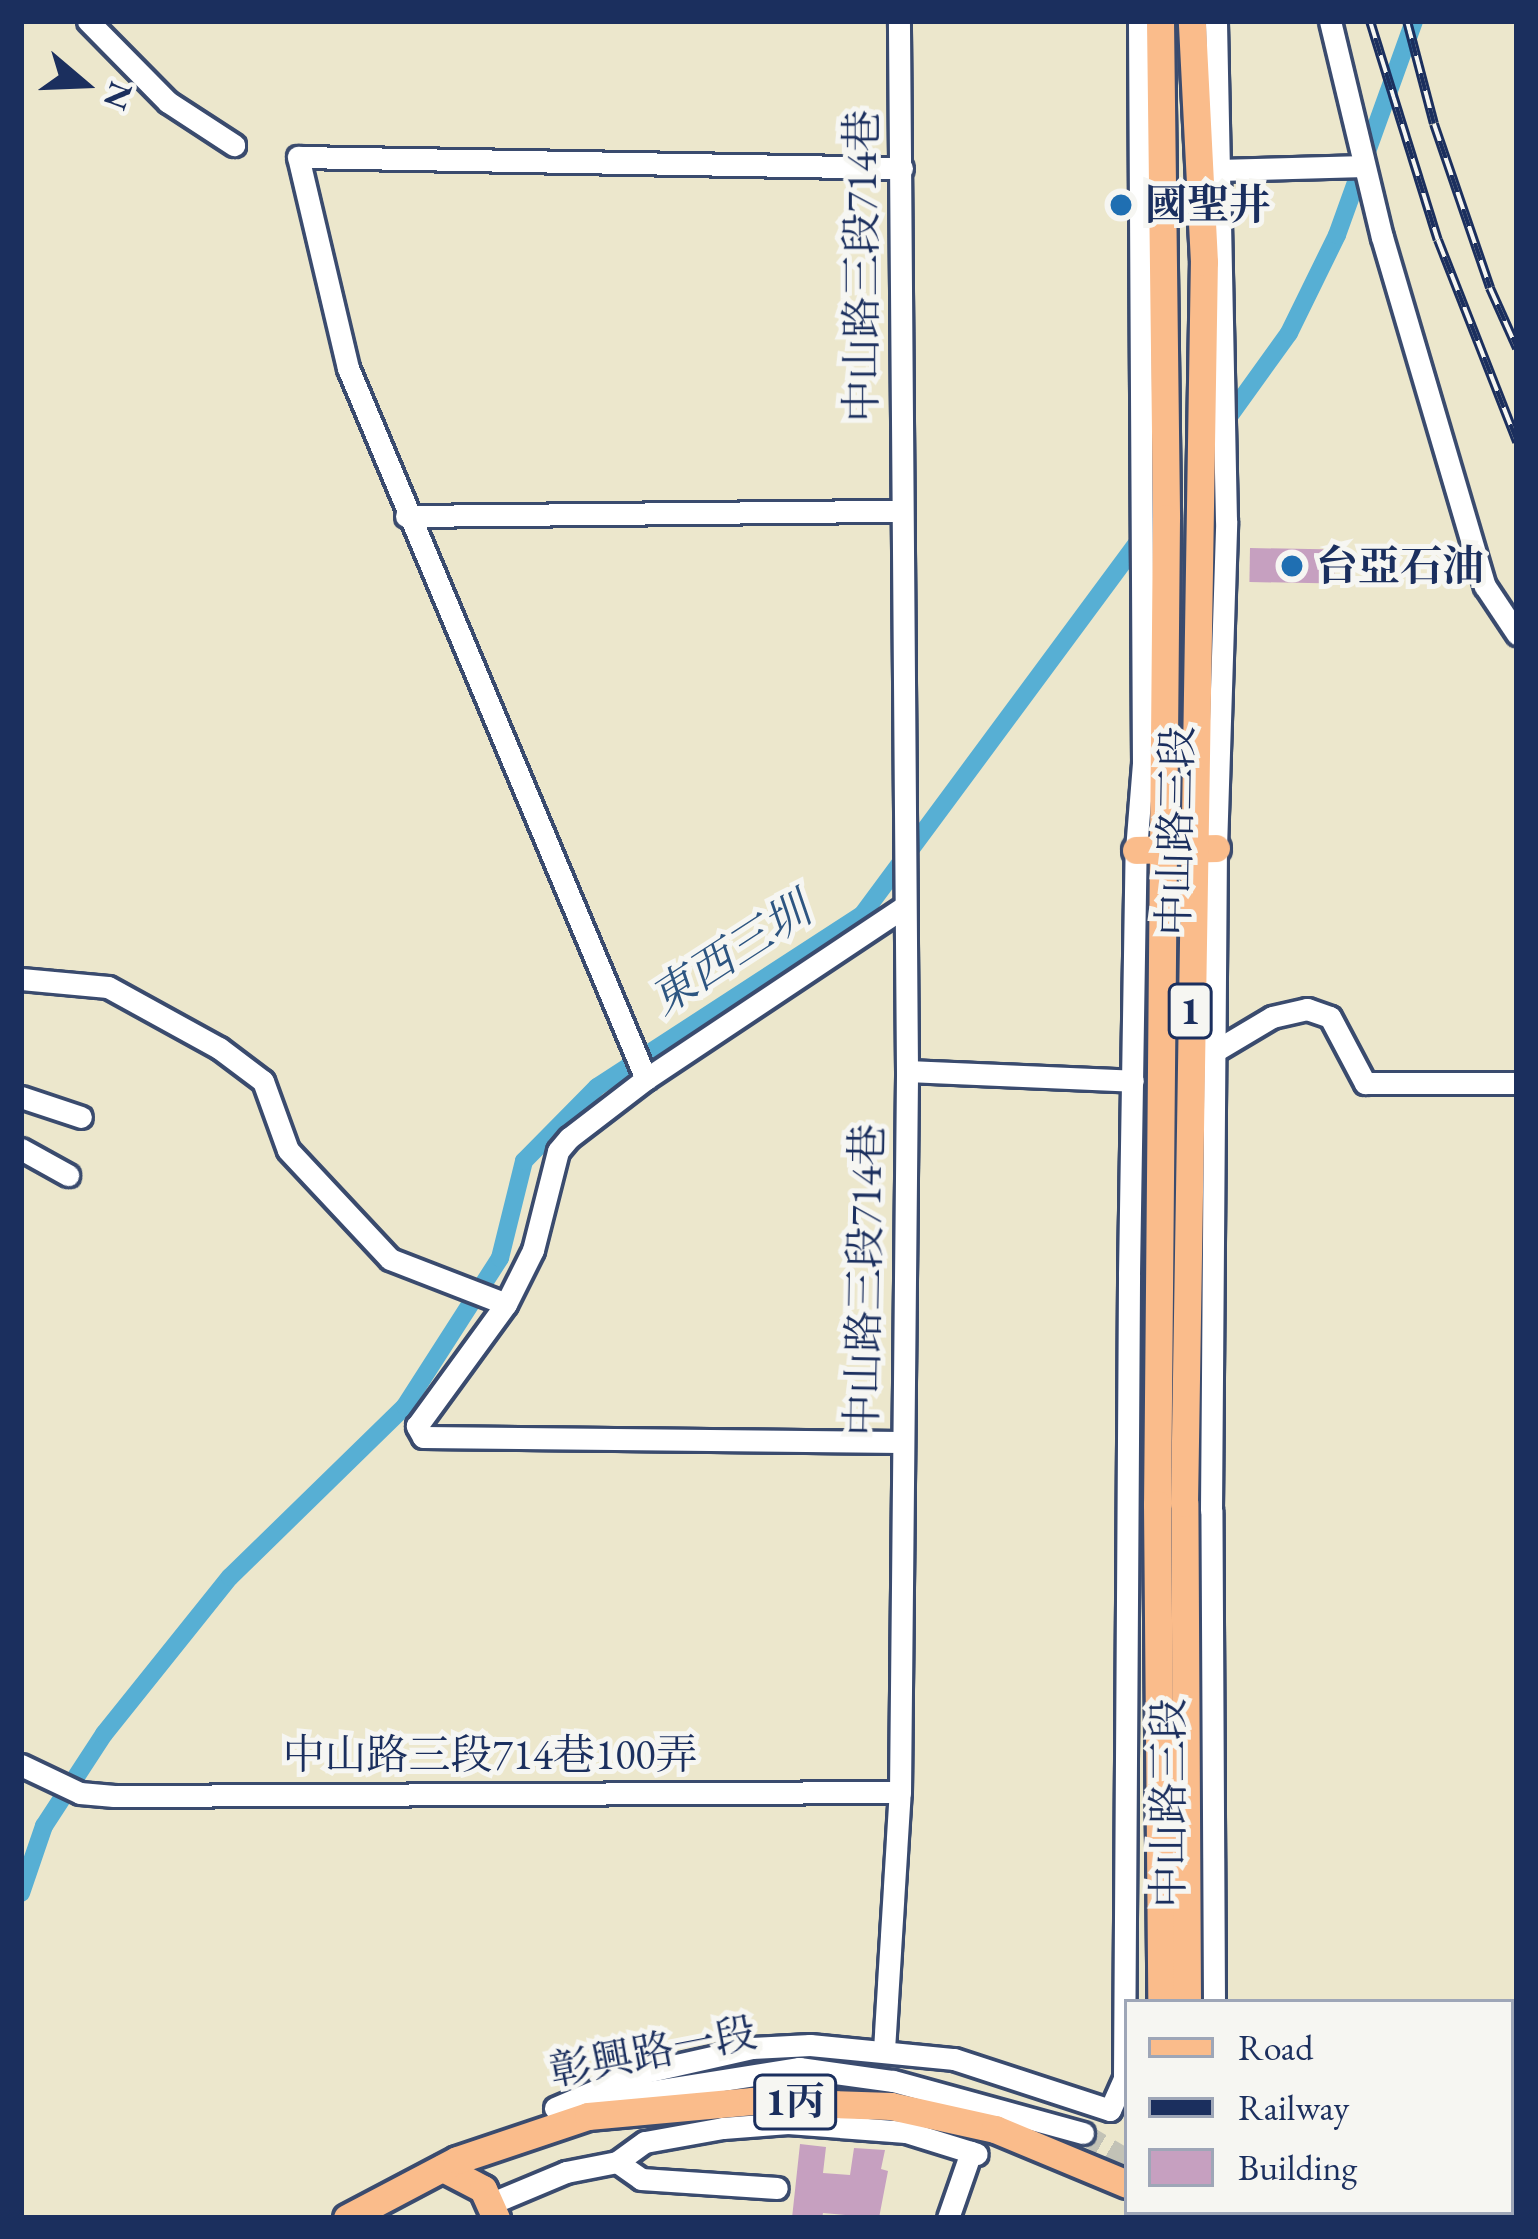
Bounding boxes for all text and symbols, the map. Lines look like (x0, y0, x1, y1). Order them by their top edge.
north arrow (24, 24, 144, 144)
text: N (94, 76, 143, 115)
street label: 中山路三段714巷 (837, 110, 887, 422)
place label: 國聖井 (1145, 180, 1271, 230)
marker: 國聖井 (1108, 192, 1134, 218)
place label: 台亞石油 (1316, 541, 1484, 591)
marker: 台亞石油 (1279, 553, 1305, 579)
street label: 中山路三段 (1149, 726, 1203, 936)
water label: 東西三圳 (640, 882, 820, 1026)
road number: 1 (1166, 978, 1214, 1044)
street label: 中山路三段714巷 (837, 1123, 893, 1437)
street label: 中山路三段 (1144, 1698, 1194, 1908)
street label: 中山路三段714巷100弄 (283, 1730, 697, 1780)
legend (1124, 1999, 1514, 2215)
street label: 彰興路一段 (545, 2007, 761, 2097)
text: Road (1238, 2024, 1313, 2071)
road number: 1丙 (753, 2069, 837, 2135)
text: Railway (1238, 2084, 1349, 2131)
text: Building (1238, 2144, 1357, 2191)

